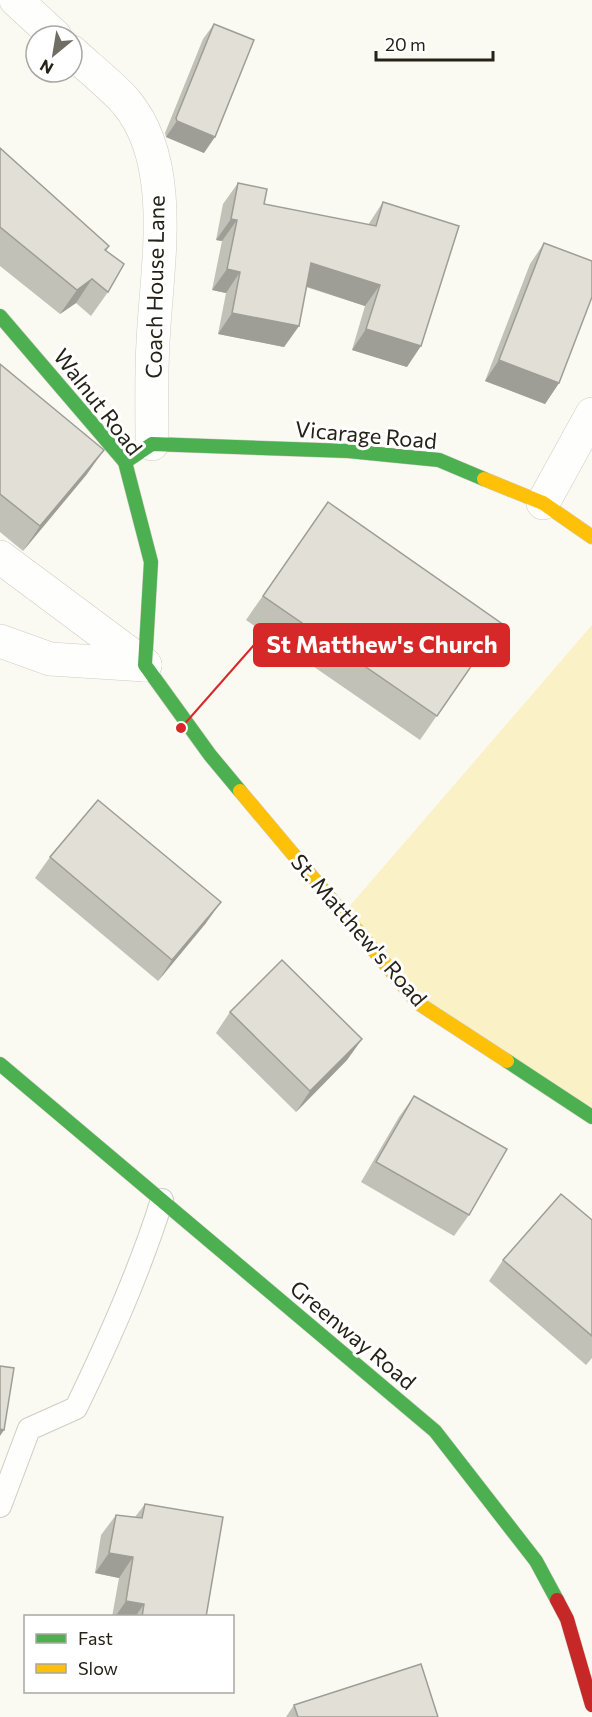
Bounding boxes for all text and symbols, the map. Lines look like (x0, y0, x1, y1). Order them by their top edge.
north arrow (24, 24, 84, 84)
scale bar (376, 24, 493, 62)
text: 20 m (385, 33, 426, 55)
text: N (36, 56, 56, 79)
street label: Coach House Lane (139, 195, 170, 379)
street label: Walnut Road (48, 343, 148, 460)
street label: Vicarage Road (294, 415, 438, 454)
callout: St Matthew's Church (254, 624, 509, 666)
text: St Matthew's Church (266, 629, 498, 658)
street label: St. Matthew's Road (286, 848, 433, 1011)
street label: Greenway Road (285, 1274, 422, 1395)
legend (24, 1615, 234, 1693)
text: Fast (78, 1627, 113, 1649)
text: Slow (78, 1657, 118, 1679)

